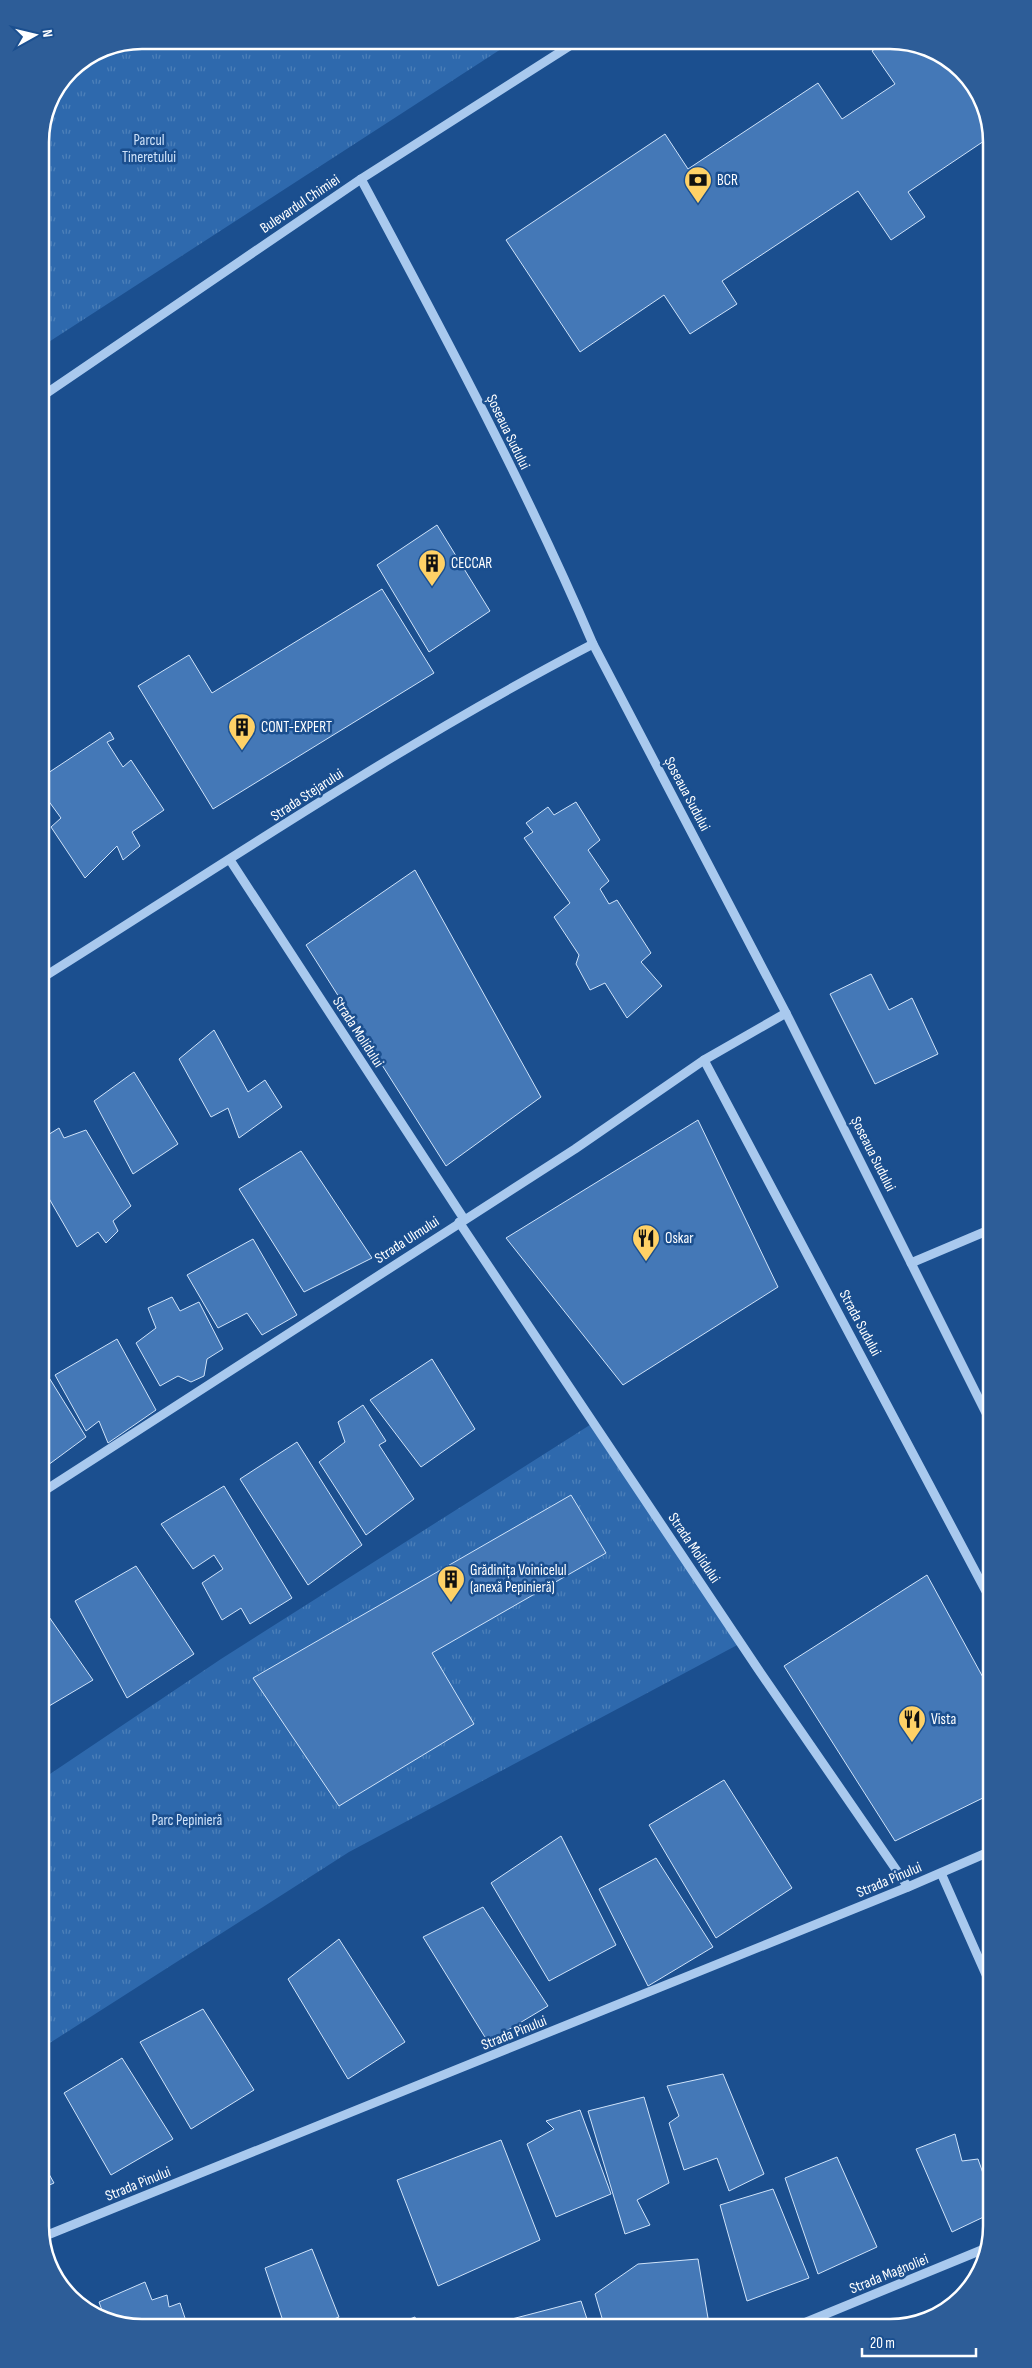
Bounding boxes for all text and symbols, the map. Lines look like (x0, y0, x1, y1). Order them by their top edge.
north arrow (10, 10, 60, 60)
text: N (38, 28, 56, 38)
park label: Parcul Tineretului (122, 131, 176, 167)
bank icon: BCR (683, 165, 713, 204)
street label: Bulevardul Chimiei (256, 170, 344, 238)
place label: BCR (717, 171, 738, 190)
street label: Șoseaua Sudului (482, 391, 534, 473)
building icon: CECCAR (417, 548, 447, 587)
place label: CECCAR (451, 554, 492, 573)
building icon: CONT-EXPERT (227, 712, 257, 751)
place label: CONT-EXPERT (261, 718, 332, 737)
street label: Șoseaua Sudului (660, 754, 715, 835)
street label: Strada Stejarului (267, 764, 347, 826)
street label: Strada Molidului (328, 993, 388, 1071)
street label: Șoseaua Sudului (846, 1113, 900, 1195)
street label: Strada Ulmului (371, 1212, 443, 1268)
restaurant icon: Oskar (631, 1223, 661, 1262)
place label: Oskar (665, 1229, 694, 1248)
street label: Strada Sudului (835, 1287, 885, 1360)
street label: Strada Molidului (664, 1509, 725, 1587)
place label: Grădinița Voinicelul (anexă Pepinieră) (470, 1561, 567, 1597)
building icon: Grădinița Voinicelul (anexă Pepinieră) (436, 1564, 466, 1603)
restaurant icon: Vista (897, 1704, 927, 1743)
place label: Vista (931, 1710, 956, 1729)
park label: Parc Pepinieră (152, 1811, 223, 1830)
street label: Strada Pinului (854, 1858, 925, 1902)
street label: Strada Pinului (478, 2011, 550, 2055)
street label: Strada Pinului (102, 2162, 174, 2206)
street label: Strada Magnoliei (847, 2250, 931, 2298)
scale bar (862, 2326, 976, 2358)
text: 20 m (870, 2334, 895, 2353)

